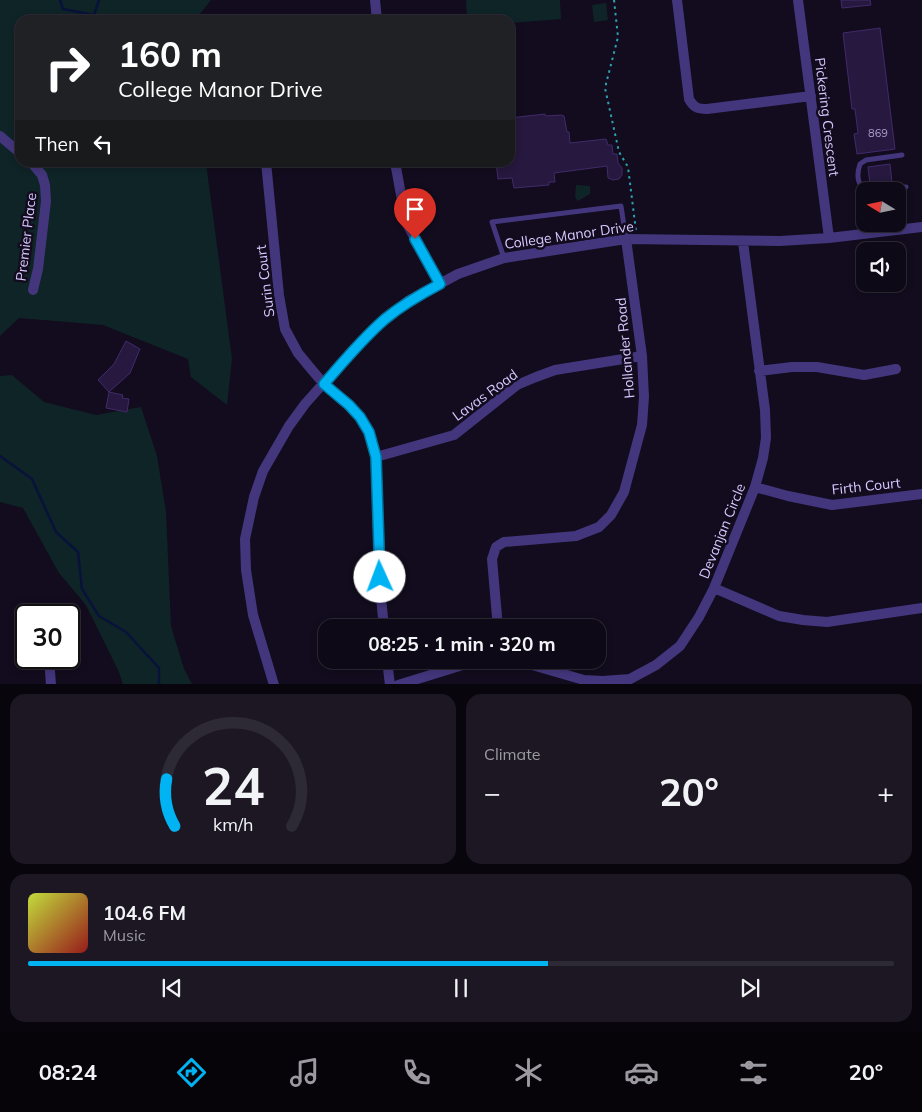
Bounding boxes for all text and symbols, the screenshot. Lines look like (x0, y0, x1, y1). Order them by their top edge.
text: 160 m (118, 32, 222, 76)
icon: right (35, 35, 100, 100)
street label: Pickering Crescent (811, 57, 843, 177)
text: College Manor Drive (118, 75, 323, 103)
house number: 869 (868, 126, 888, 140)
icon: left (89, 130, 117, 158)
text: Then (35, 132, 79, 156)
north arrow (856, 182, 906, 232)
map controls (856, 182, 906, 292)
pin (394, 188, 436, 239)
street label: Premier Place (12, 192, 40, 282)
icon: arrive (401, 195, 429, 223)
street label: College Manor Drive (503, 217, 635, 253)
button: sound (856, 242, 906, 292)
street label: Surin Court (252, 244, 278, 318)
street label: Hollander Road (612, 297, 638, 399)
street label: Lavas Road (449, 365, 521, 425)
street label: Firth Court (831, 473, 901, 499)
street label: Devanjan Circle (695, 481, 749, 581)
position arrow (353, 550, 405, 602)
speed limit sign: 30 (15, 604, 80, 669)
text: 08:25 · 1 min · 320 m (368, 632, 556, 656)
text: Climate (484, 744, 540, 764)
text: 24 (202, 753, 264, 818)
text: 20° (659, 768, 719, 816)
text: − (484, 775, 501, 810)
text: + (877, 775, 894, 810)
text: km/h (213, 813, 253, 835)
text: 104.6 FM (103, 901, 186, 925)
text: Music (103, 925, 146, 945)
icon: previous (158, 974, 186, 1002)
icon: pause (447, 974, 475, 1002)
icon: next (736, 974, 764, 1002)
icon: directions (174, 1055, 209, 1090)
icon: music (287, 1055, 322, 1090)
icon: phone (399, 1055, 434, 1090)
icon: climate (511, 1055, 546, 1090)
icon: car (624, 1055, 659, 1090)
icon: filters (736, 1055, 771, 1090)
text: 08:24 (39, 1058, 97, 1086)
text: 20° (848, 1058, 883, 1086)

